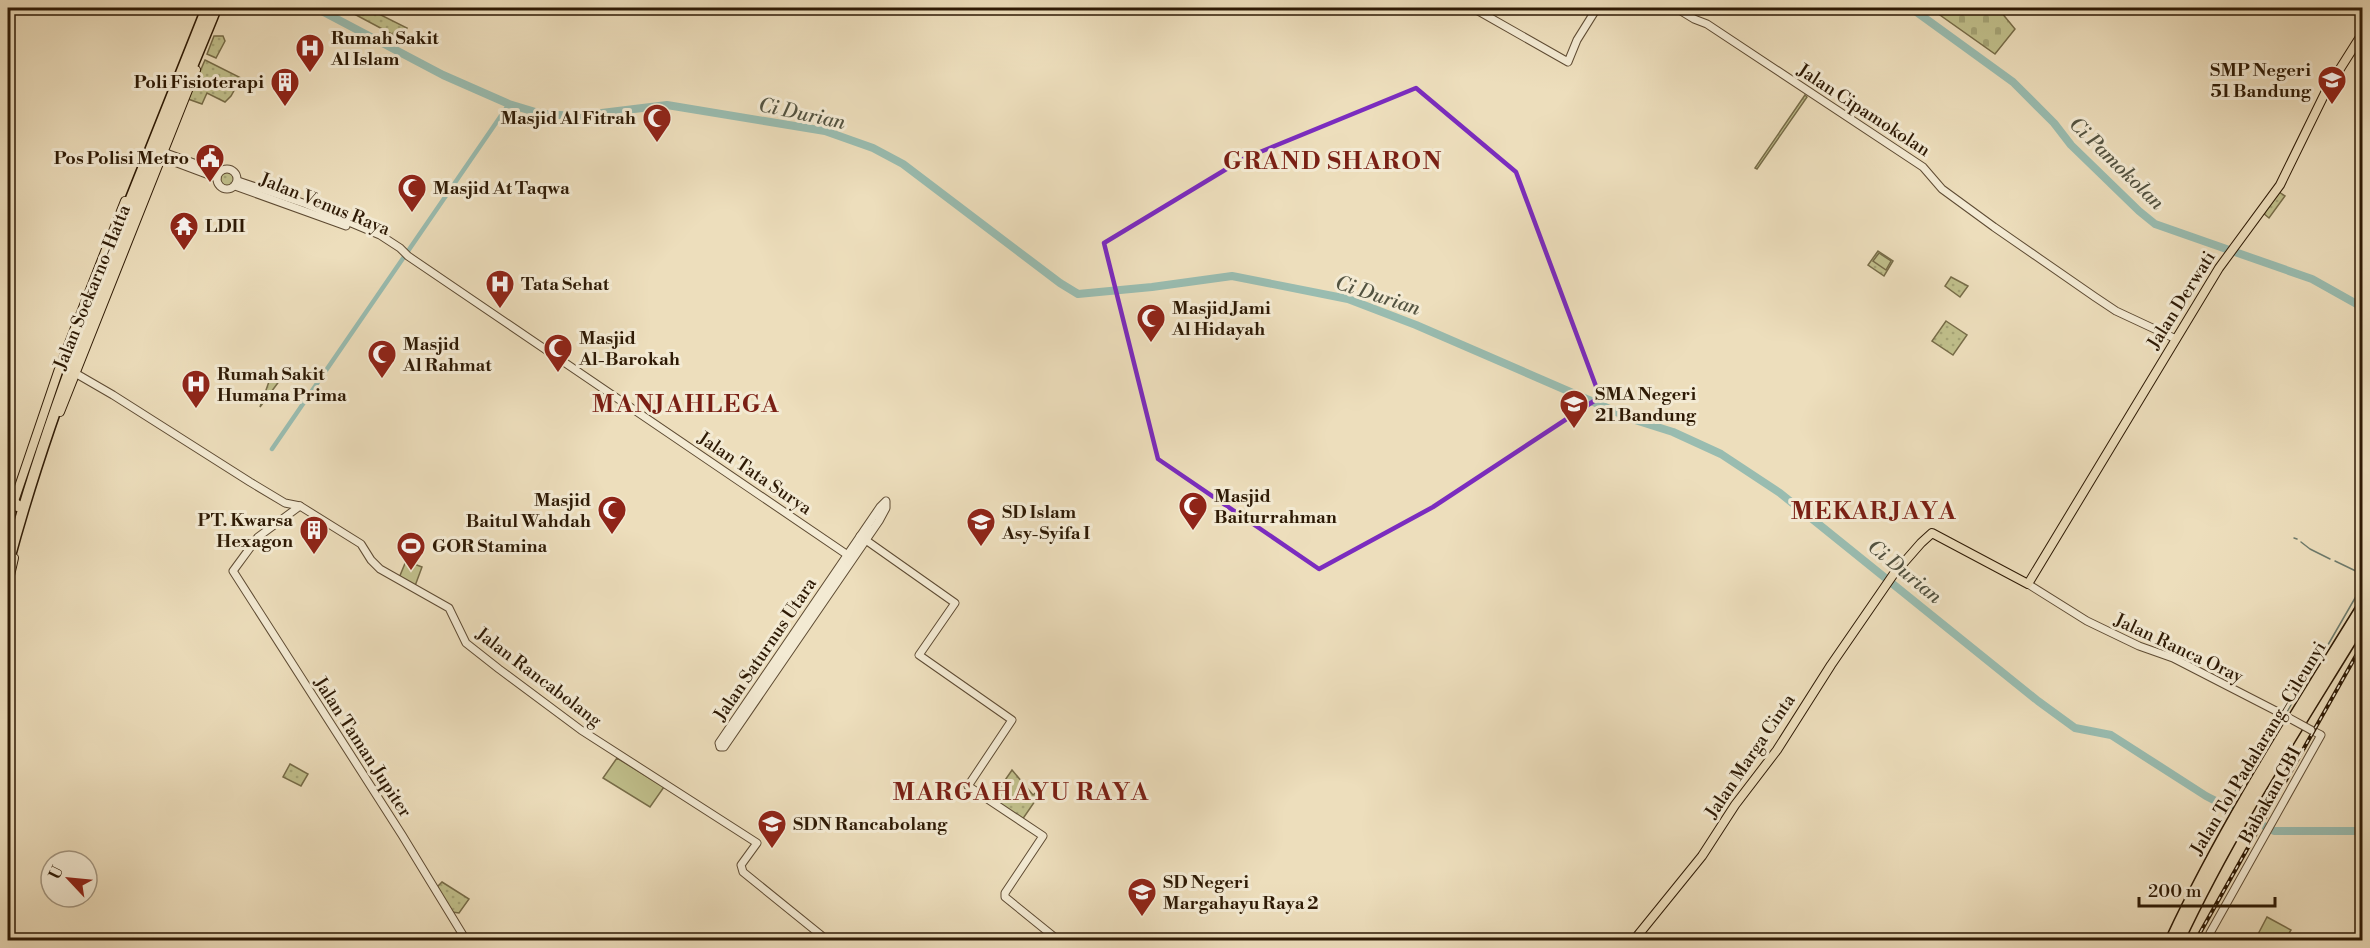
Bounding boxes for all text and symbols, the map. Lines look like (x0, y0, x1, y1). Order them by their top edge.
place label: Rumah Sakit Al Islam (330, 27, 439, 71)
hospital icon: Rumah Sakit Al Islam (294, 32, 326, 74)
street label: Jalan Cipamokolan (1792, 58, 1935, 162)
place label: SMP Negeri 51 Bandung (2210, 59, 2312, 103)
school or university icon: SMP Negeri 51 Bandung (2316, 64, 2348, 106)
building icon: Poli Fisioterapi (269, 66, 301, 108)
place label: Poli Fisioterapi (134, 71, 264, 94)
water label: Ci Durian (756, 93, 848, 136)
mosque icon: Masjid Al Fitrah (641, 102, 673, 144)
place label: Masjid Al Fitrah (500, 107, 636, 130)
water label: Ci Pamokolan (2063, 112, 2169, 216)
public building icon: Pos Polisi Metro (194, 142, 226, 184)
place label: Pos Polisi Metro (54, 147, 189, 170)
district label: GRAND SHARON (1223, 147, 1443, 177)
street label: Jalan Venus Raya (255, 168, 394, 241)
mosque icon: Masjid At Taqwa (396, 172, 428, 214)
place label: Masjid At Taqwa (433, 177, 570, 200)
street label: Jalan Soekarno-Hatta (48, 201, 136, 374)
temple icon: LDII (168, 210, 200, 252)
place label: LDII (205, 215, 246, 238)
street label: Jalan Derwati (2142, 247, 2221, 354)
hospital icon: Tata Sehat (484, 268, 516, 310)
water label: Ci Durian (1332, 271, 1424, 322)
place label: Tata Sehat (521, 273, 610, 296)
place label: Masjid Jami Al Hidayah (1171, 297, 1271, 341)
mosque icon: Masjid Jami Al Hidayah (1135, 302, 1167, 344)
place label: Masjid Al-Barokah (578, 327, 680, 371)
mosque icon: Masjid Al-Barokah (542, 332, 574, 374)
place label: Masjid Al Rahmat (402, 333, 492, 377)
mosque icon: Masjid Al Rahmat (366, 338, 398, 380)
place label: Rumah Sakit Humana Prima (217, 363, 347, 407)
hospital icon: Rumah Sakit Humana Prima (180, 368, 212, 410)
place label: SMA Negeri 21 Bandung (1595, 383, 1697, 427)
school or university icon: SMA Negeri 21 Bandung (1558, 388, 1590, 430)
district label: MANJAHLEGA (592, 390, 780, 420)
street label: Jalan Tata Surya (692, 426, 817, 521)
place label: Masjid Baiturrahman (1214, 485, 1337, 529)
place label: Masjid Baitul Wahdah (466, 489, 591, 533)
mosque icon: Masjid Baiturrahman (1177, 490, 1209, 532)
mosque icon: Masjid Baitul Wahdah (596, 494, 628, 536)
district label: MEKARJAYA (1791, 497, 1957, 527)
place label: SD Islam Asy-Syifa I (1001, 501, 1090, 545)
school or university icon: SD Islam Asy-Syifa I (965, 506, 997, 548)
place label: PT. Kwarsa Hexagon (198, 509, 293, 553)
building icon: PT. Kwarsa Hexagon (298, 514, 330, 556)
sports icon: GOR Stamina (395, 530, 427, 572)
place label: GOR Stamina (432, 535, 547, 558)
water label: Ci Durian (1862, 535, 1947, 610)
street label: Jalan Saturnus Utara (708, 573, 822, 726)
street label: Jalan Ranca Oray (2110, 608, 2247, 689)
street label: Jalan Rancabolang (471, 622, 607, 733)
street label: Jalan Tol Padalarang–Cileunyi (2185, 637, 2331, 860)
street label: Jalan Taman Jupiter (308, 672, 417, 822)
street label: Jalan Marga Cinta (1700, 689, 1801, 824)
street label: Babakan GBI (2234, 743, 2307, 849)
district label: MARGAHAYU RAYA (892, 778, 1150, 808)
school or university icon: SDN Rancabolang (756, 808, 788, 850)
place label: SDN Rancabolang (793, 813, 948, 836)
north arrow (39, 849, 99, 909)
text: U (45, 862, 68, 883)
scale bar (2139, 870, 2276, 908)
place label: SD Negeri Margahayu Raya 2 (1163, 871, 1319, 915)
school or university icon: SD Negeri Margahayu Raya 2 (1126, 876, 1158, 918)
text: 200 m (2148, 880, 2202, 903)

